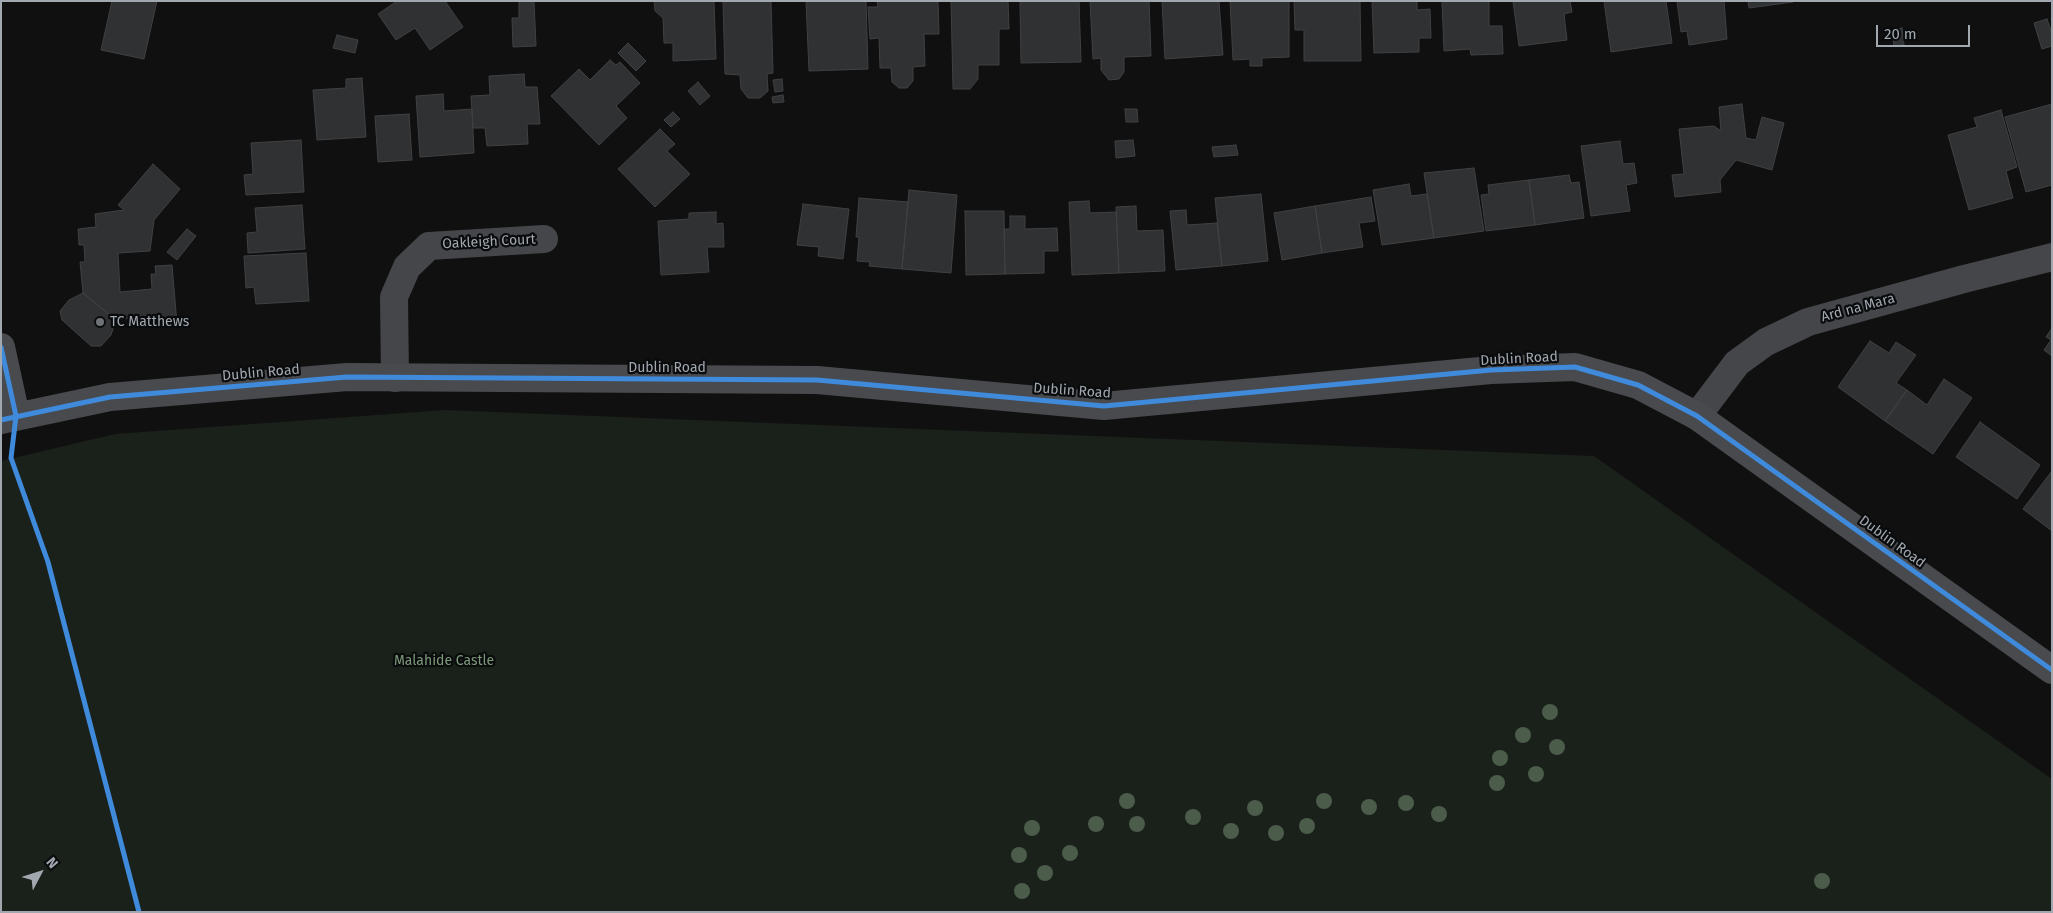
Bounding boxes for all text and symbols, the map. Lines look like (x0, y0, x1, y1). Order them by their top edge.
scale bar (1878, 15, 1972, 47)
text: 20 m (1884, 25, 1917, 43)
street label: Oakleigh Court (442, 231, 536, 253)
street label: Ard na Mara (1819, 290, 1897, 326)
place label: TC Matthews (110, 314, 189, 330)
marker: TC Matthews (94, 316, 106, 328)
street label: Dublin Road (1480, 349, 1558, 369)
street label: Dublin Road (628, 360, 706, 376)
street label: Dublin Road (222, 361, 300, 385)
street label: Dublin Road (1033, 380, 1111, 402)
street label: Dublin Road (1856, 512, 1928, 572)
park label: Malahide Castle (394, 653, 494, 669)
north arrow (15, 848, 65, 898)
text: N (42, 854, 61, 872)

